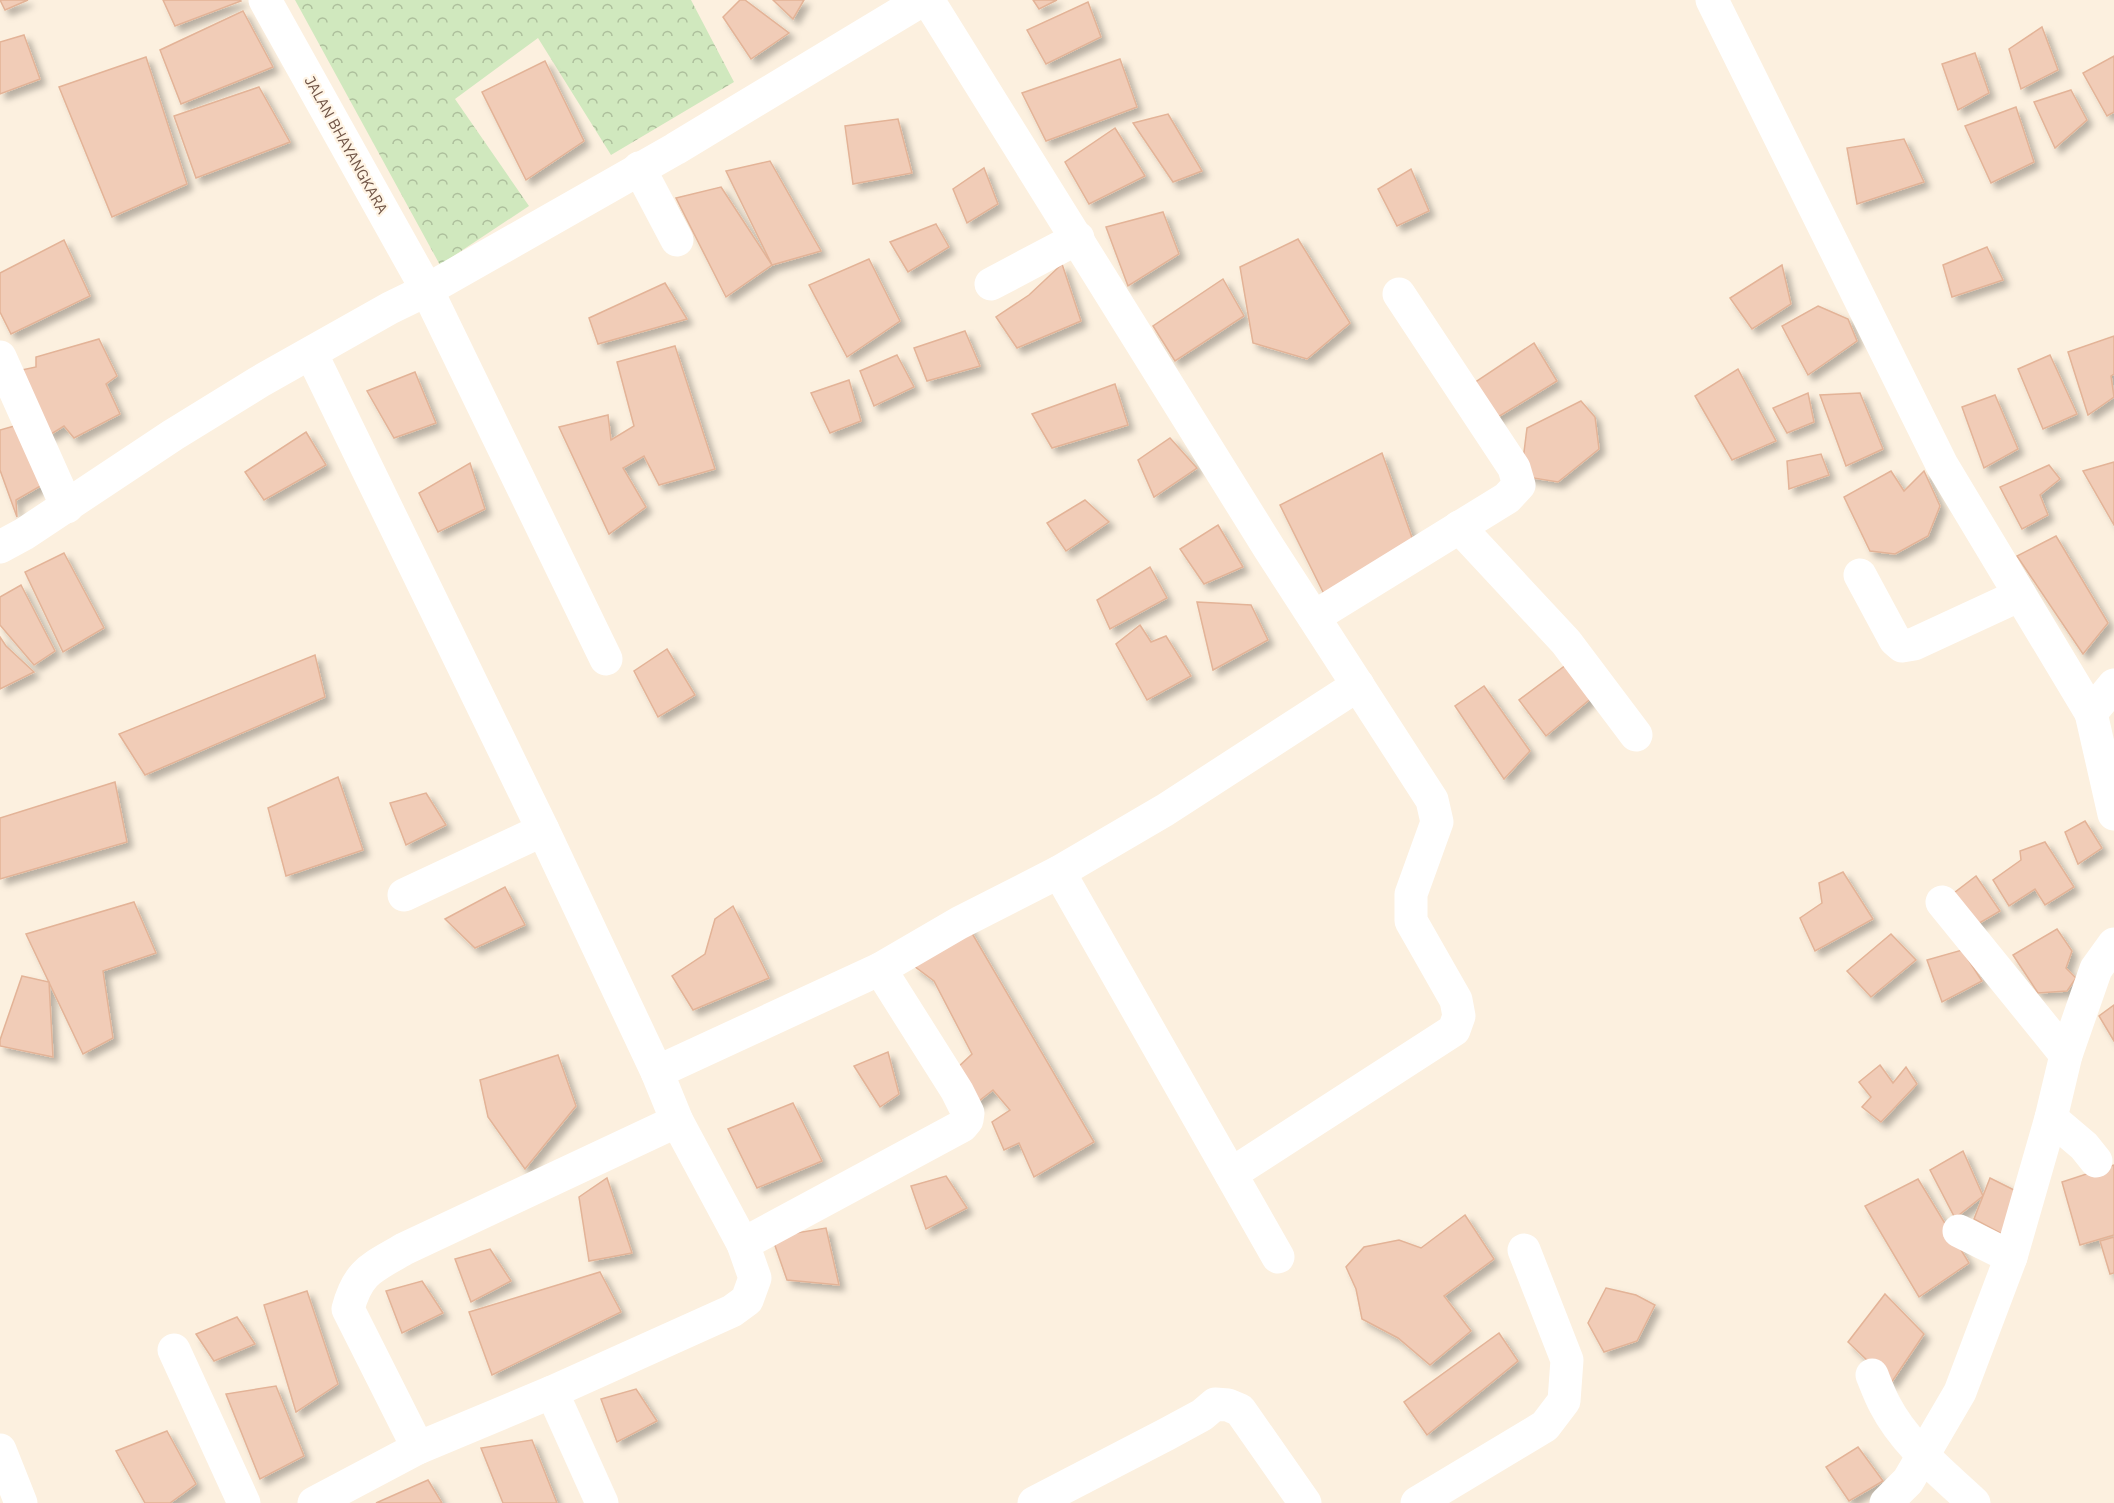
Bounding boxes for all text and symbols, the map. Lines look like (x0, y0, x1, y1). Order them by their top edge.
street label: JALAN BHAYANGKARA (301, 72, 393, 217)

